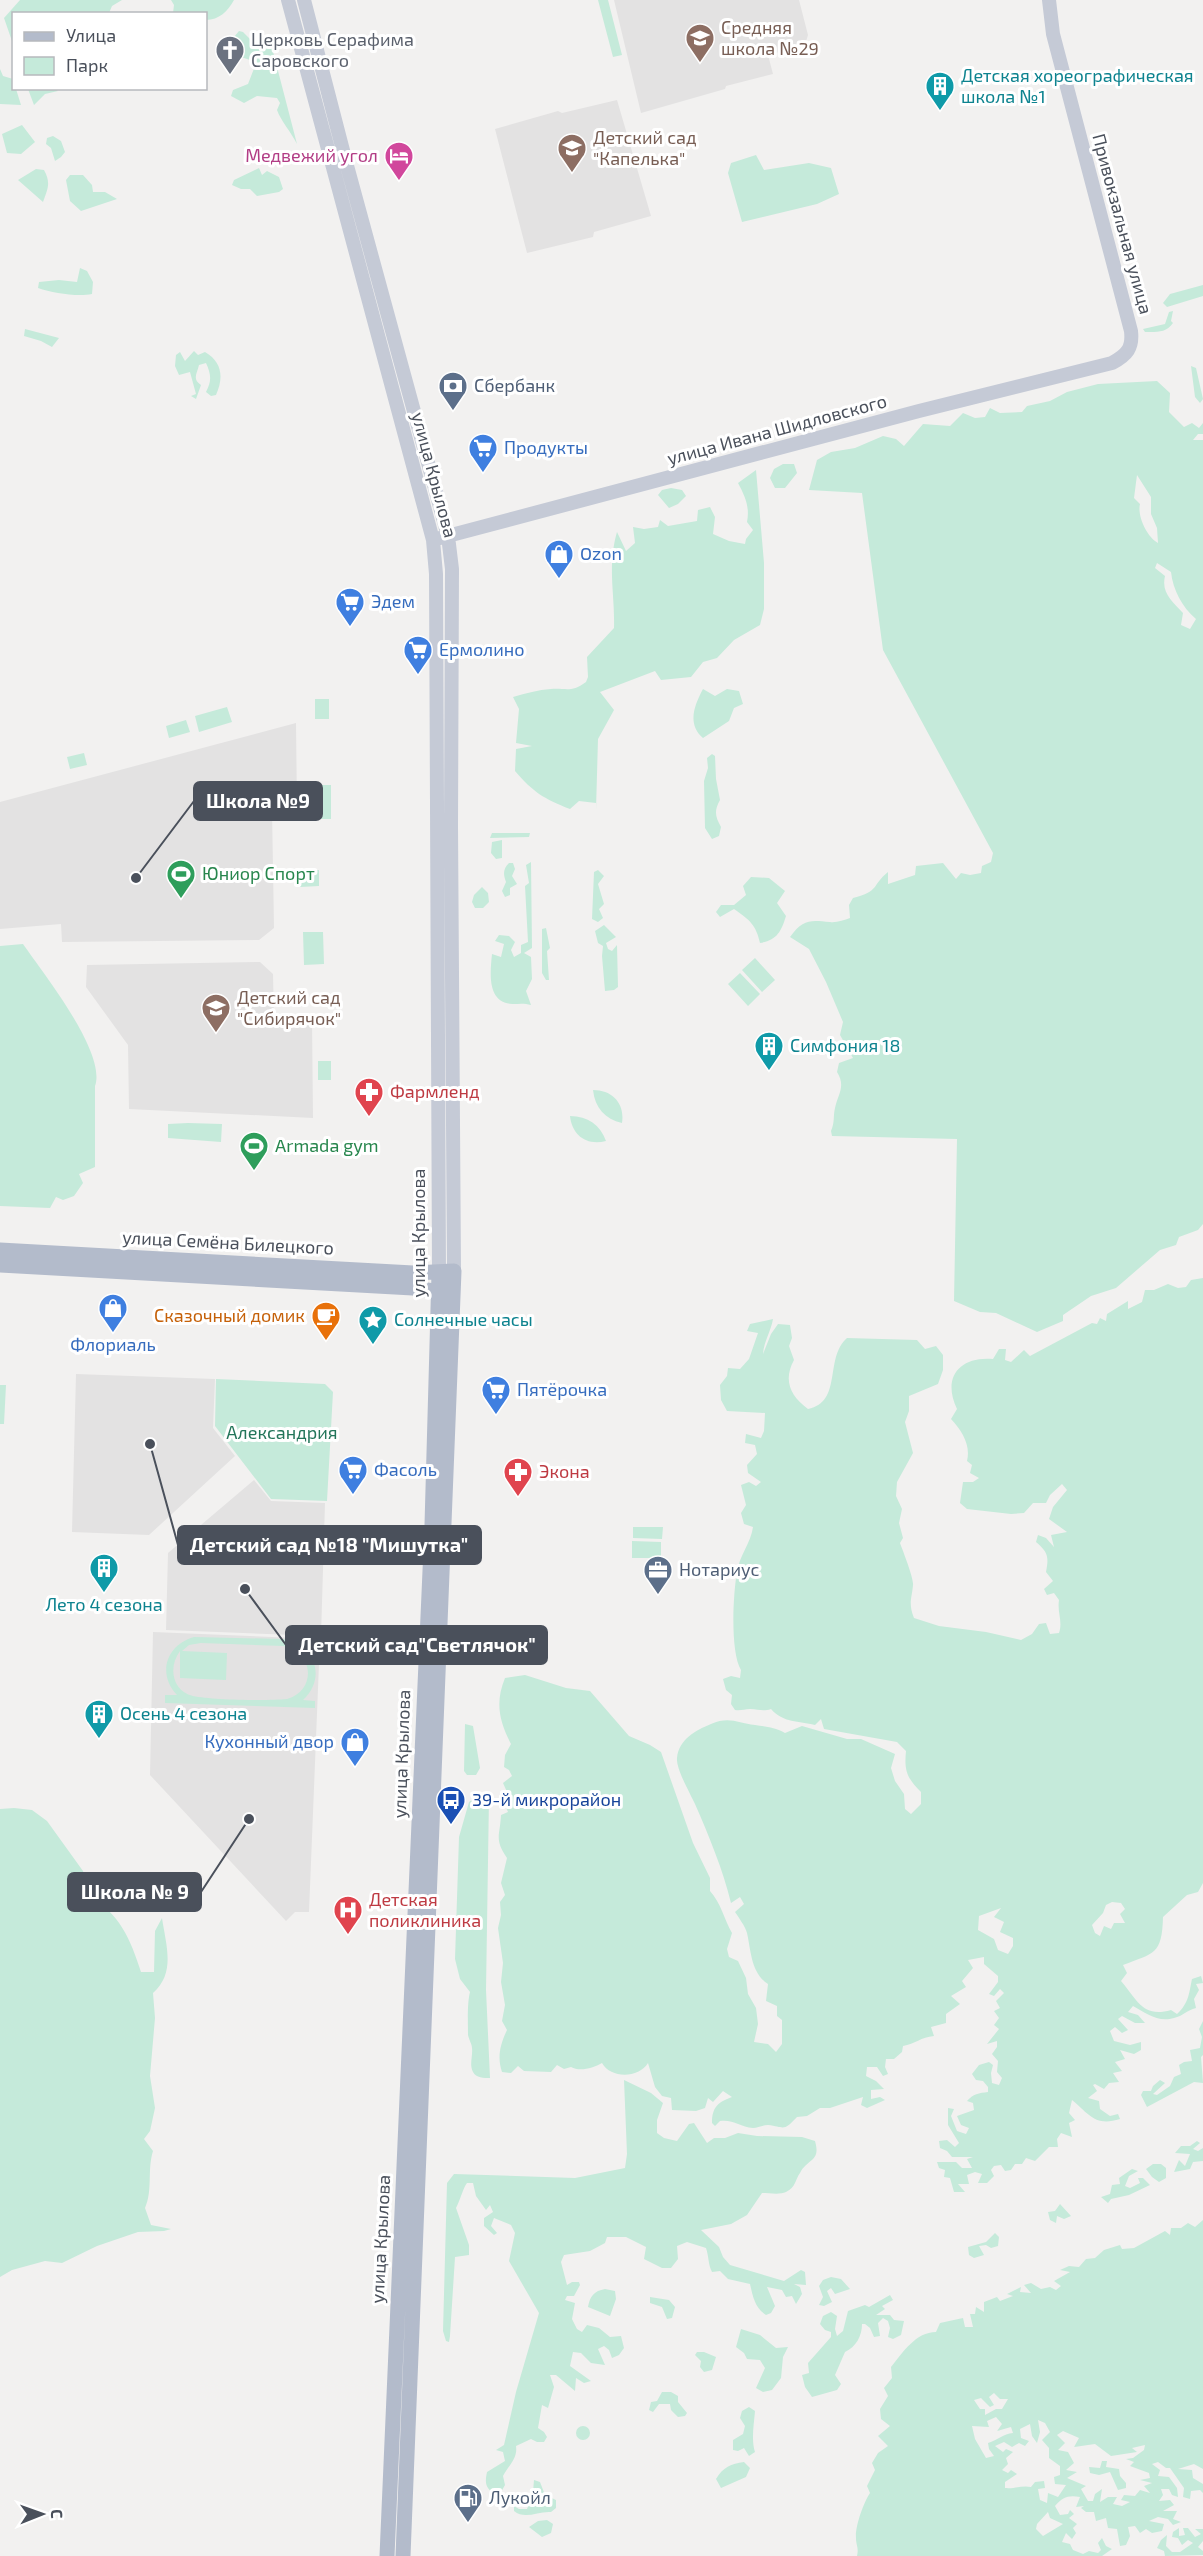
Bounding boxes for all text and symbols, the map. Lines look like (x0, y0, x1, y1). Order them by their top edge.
legend (12, 12, 207, 90)
place label: Средняя школа №29 (721, 16, 819, 59)
school or university icon: Средняя школа №29 (684, 22, 716, 64)
text: Улица (66, 24, 116, 46)
place label: Церковь Серафима Саровского (251, 28, 414, 71)
church icon: Церковь Серафима Саровского (214, 34, 246, 76)
text: Парк (66, 54, 108, 76)
place label: Детская хореографическая школа №1 (961, 64, 1194, 107)
building icon: Детская хореографическая школа №1 (924, 70, 956, 112)
place label: Детский сад "Капелька" (593, 126, 697, 169)
street label: Привокзальная улица (1088, 131, 1158, 316)
school or university icon: Детский сад "Капелька" (556, 132, 588, 174)
hotel icon: Медвежий угол (383, 140, 415, 182)
place label: Медвежий угол (245, 144, 378, 166)
bank icon: Сбербанк (437, 370, 469, 412)
place label: Сбербанк (474, 374, 556, 396)
street label: улица Ивана Шидловского (665, 389, 889, 469)
street label: улица Крылова (408, 410, 462, 540)
supermarket icon: Продукты (467, 432, 499, 474)
place label: Продукты (504, 436, 588, 458)
shop icon: Ozon (543, 538, 575, 580)
place label: Ozon (580, 542, 622, 564)
supermarket icon: Эдем (334, 586, 366, 628)
place label: Эдем (371, 590, 415, 612)
supermarket icon: Ермолино (402, 634, 434, 676)
place label: Ермолино (439, 638, 525, 660)
callout: Школа №9 (194, 782, 322, 820)
text: Школа №9 (206, 788, 310, 812)
sports icon: Юниор Спорт (165, 858, 197, 900)
place label: Юниор Спорт (202, 862, 315, 884)
place label: Детский сад "Сибирячок" (237, 986, 341, 1029)
school or university icon: Детский сад "Сибирячок" (200, 992, 232, 1034)
building icon: Симфония 18 (753, 1030, 785, 1072)
place label: Симфония 18 (790, 1034, 900, 1056)
pharmacy icon: Фармленд (353, 1076, 385, 1118)
place label: Фармленд (390, 1080, 480, 1102)
sports icon: Armada gym (238, 1130, 270, 1172)
place label: Armada gym (275, 1134, 379, 1156)
street label: улица Крылова (407, 1169, 429, 1297)
street label: улица Семёна Билецкого (122, 1225, 334, 1259)
shop icon: Флориаль (97, 1292, 129, 1334)
cafe icon: Сказочный домик (310, 1300, 342, 1342)
place label: Сказочный домик (154, 1304, 305, 1326)
place icon: Солнечные часы (357, 1304, 389, 1346)
place label: Солнечные часы (394, 1308, 533, 1330)
place label: Флориаль (70, 1333, 156, 1355)
supermarket icon: Пятёрочка (480, 1374, 512, 1416)
place label: Пятёрочка (517, 1378, 607, 1400)
park label: Александрия (226, 1421, 338, 1443)
supermarket icon: Фасоль (337, 1454, 369, 1496)
pharmacy icon: Экона (502, 1456, 534, 1498)
place label: Фасоль (374, 1458, 437, 1480)
place label: Экона (539, 1460, 590, 1482)
callout: Детский сад №18 "Мишутка" (178, 1526, 481, 1564)
text: Детский сад №18 "Мишутка" (190, 1532, 468, 1556)
building icon: Лето 4 сезона (88, 1552, 120, 1594)
office icon: Нотариус (642, 1554, 674, 1596)
place label: Нотариус (679, 1558, 759, 1580)
place label: Лето 4 сезона (45, 1593, 163, 1615)
callout: Детский сад"Светлячок" (286, 1626, 547, 1664)
text: Детский сад"Светлячок" (298, 1632, 536, 1656)
street label: улица Крылова (388, 1689, 414, 1819)
building icon: Осень 4 сезона (83, 1698, 115, 1740)
place label: Осень 4 сезона (120, 1702, 247, 1724)
shop icon: Кухонный двор (339, 1726, 371, 1768)
place label: Кухонный двор (204, 1730, 334, 1752)
bus stop icon: 39-й микрорайон (435, 1784, 467, 1826)
place label: 39-й микрорайон (472, 1788, 621, 1810)
callout: Школа № 9 (68, 1873, 201, 1911)
text: Школа № 9 (81, 1879, 189, 1903)
place label: Детская поликлиника (369, 1888, 481, 1931)
hospital icon: Детская поликлиника (332, 1894, 364, 1936)
street label: улица Крылова (366, 2174, 394, 2304)
fuel station icon: Лукойл (452, 2482, 484, 2524)
north arrow (12, 2484, 72, 2544)
place label: Лукойл (489, 2486, 551, 2508)
text: С (48, 2509, 67, 2519)

